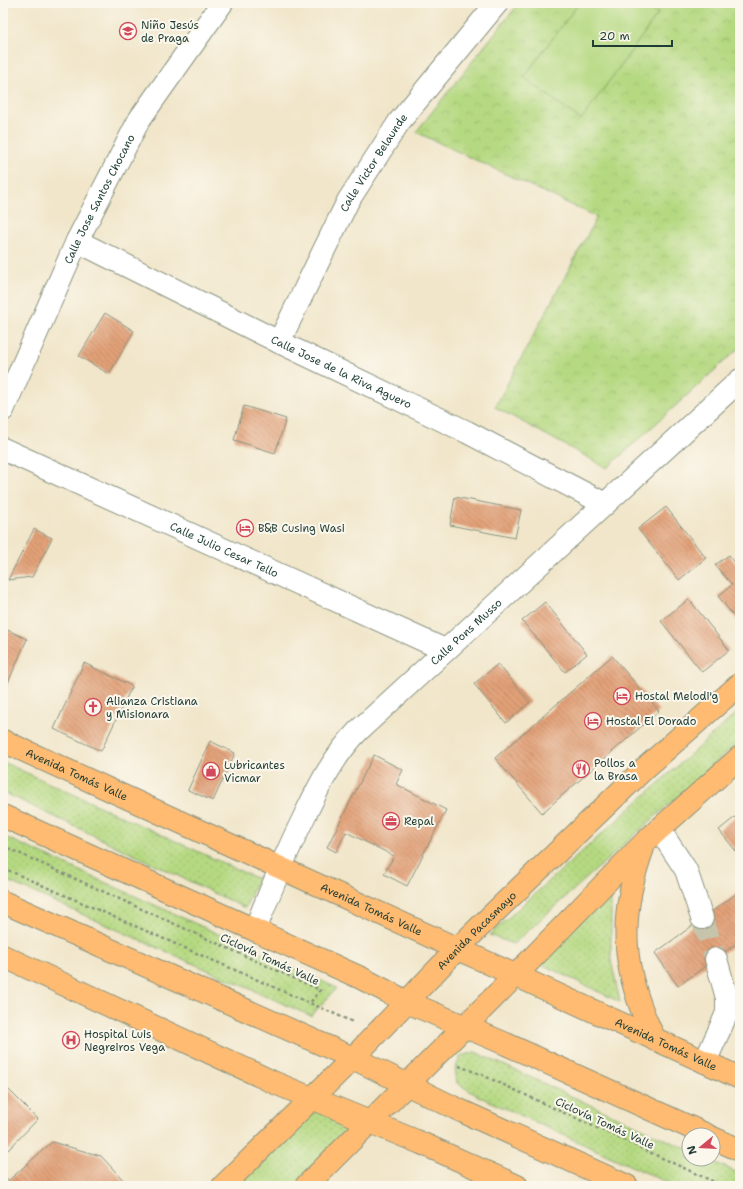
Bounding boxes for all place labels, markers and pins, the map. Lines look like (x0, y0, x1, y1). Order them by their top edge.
place label: Niño Jesús de Praga (141, 18, 199, 46)
school or university icon: Niño Jesús de Praga (118, 21, 138, 41)
hotel icon: B&B Cusing Wasi (235, 518, 255, 538)
place label: B&B Cusing Wasi (258, 521, 345, 536)
hotel icon: Hostal Melodi'g (612, 686, 632, 706)
place label: Hostal Melodi'g (635, 689, 718, 704)
place label: Alianza Cristiana y Misionara (106, 694, 198, 722)
church icon: Alianza Cristiana y Misionara (83, 697, 103, 717)
hotel icon: Hostal El Dorado (583, 711, 603, 731)
place label: Hostal El Dorado (606, 714, 697, 729)
place label: Pollos a la Brasa (594, 756, 638, 784)
place label: Lubricantes Vicmar (224, 758, 285, 786)
restaurant icon: Pollos a la Brasa (571, 759, 591, 779)
shop icon: Lubricantes Vicmar (201, 761, 221, 781)
office icon: Repal (381, 811, 401, 831)
place label: Repal (404, 814, 434, 829)
place label: Hospital Luis Negreiros Vega (84, 1027, 165, 1055)
hospital icon: Hospital Luis Negreiros Vega (61, 1030, 81, 1050)

